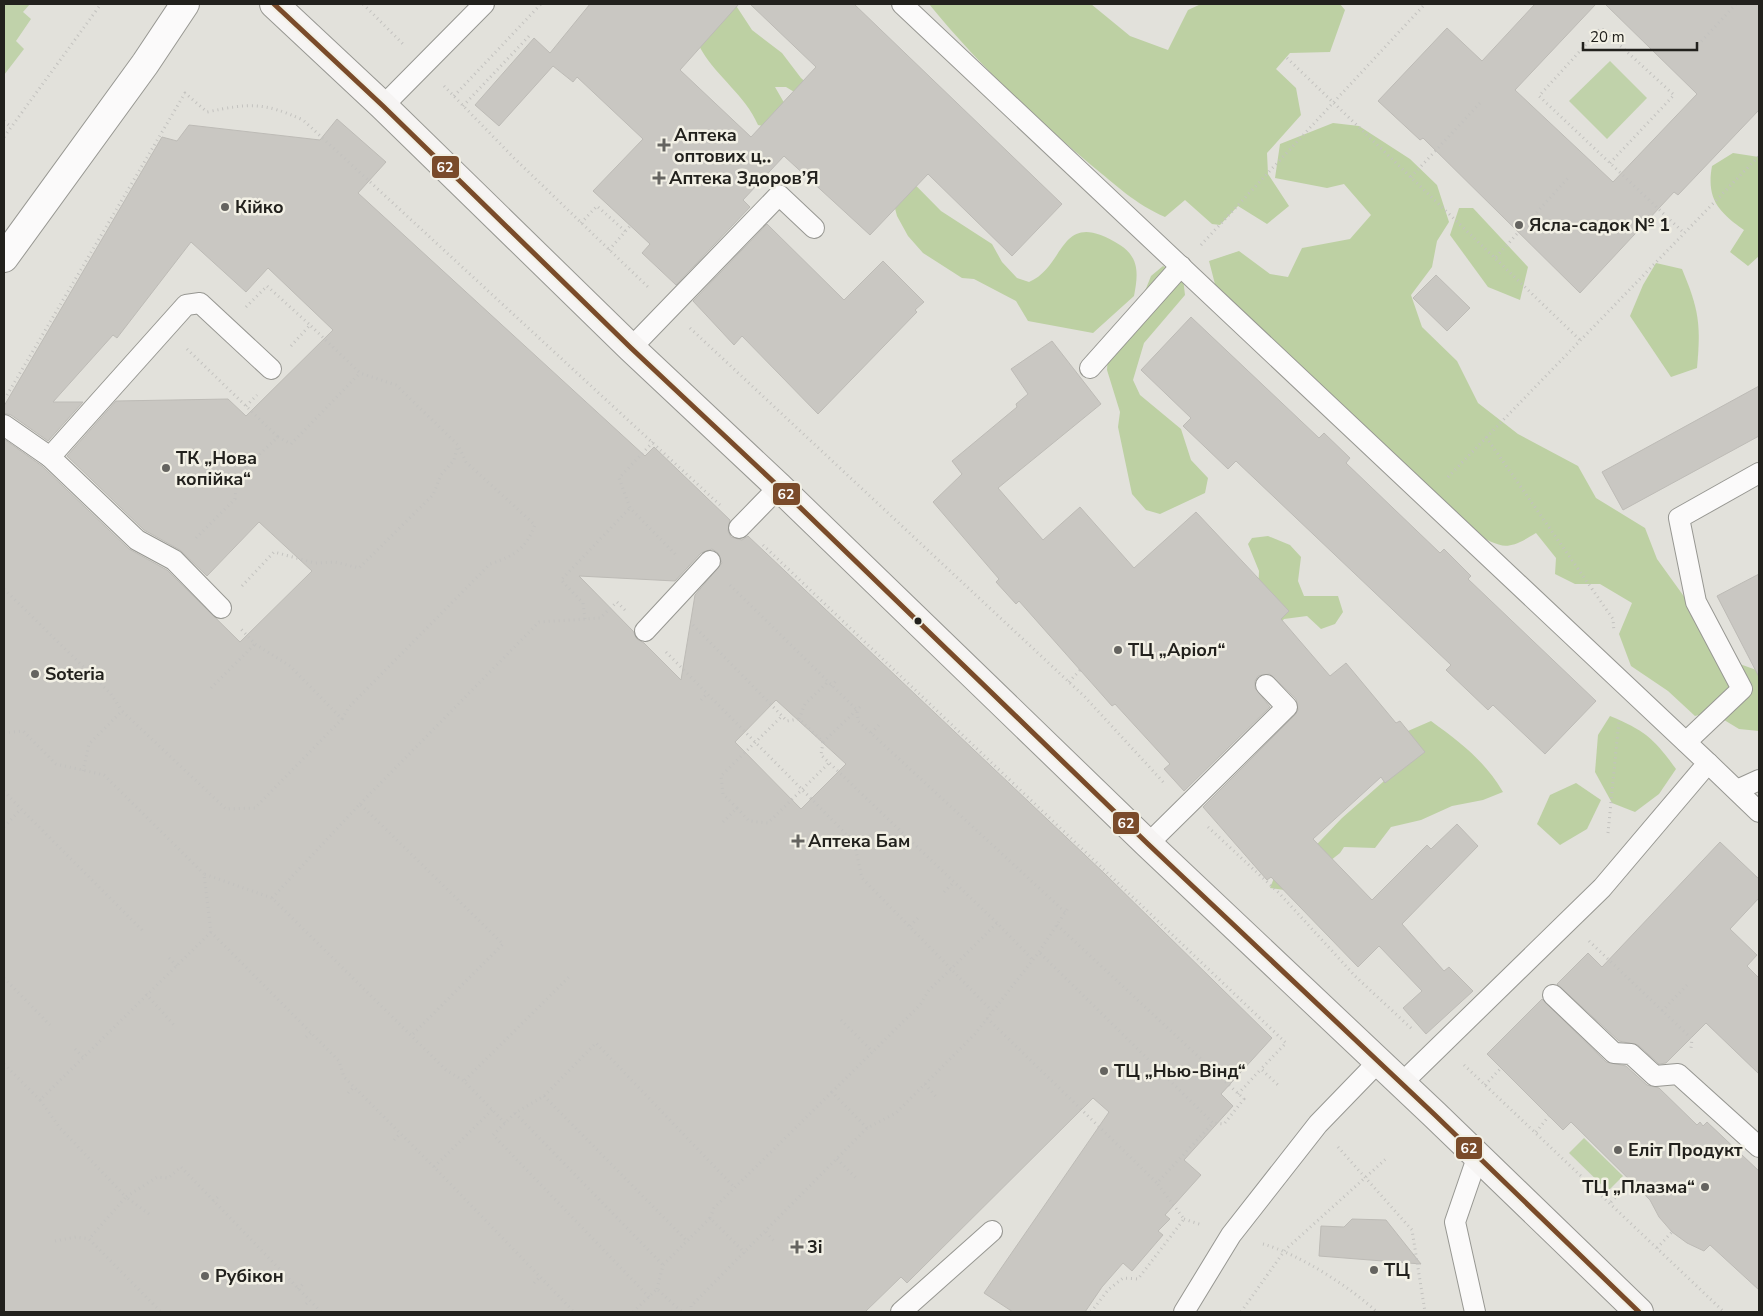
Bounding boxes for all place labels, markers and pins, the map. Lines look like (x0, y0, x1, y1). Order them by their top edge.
place label: Аптека оптових ц‥ (674, 123, 771, 168)
marker: Аптека оптових ц‥ (658, 139, 670, 151)
place label: Аптека Здоров’Я (669, 166, 819, 190)
marker: Аптека Здоров’Я (653, 172, 665, 184)
place label: Кійко (235, 195, 284, 219)
marker: Кійко (219, 201, 231, 213)
place label: Ясла-садок № 1 (1529, 213, 1670, 237)
marker: Ясла-садок № 1 (1513, 219, 1525, 231)
place label: ТК „Нова копійка“ (176, 446, 257, 491)
marker: ТК „Нова копійка“ (160, 462, 172, 474)
unlabelled marker (913, 616, 923, 626)
place label: ТЦ „Аріол“ (1128, 638, 1225, 662)
marker: ТЦ „Аріол“ (1112, 644, 1124, 656)
place label: Soteria (45, 662, 105, 686)
marker: Soteria (29, 668, 41, 680)
place label: Аптека Бам (808, 829, 910, 853)
marker: Аптека Бам (792, 835, 804, 847)
place label: ТЦ „Нью-Вінд“ (1114, 1059, 1246, 1083)
marker: ТЦ „Нью-Вінд“ (1098, 1065, 1110, 1077)
place label: Еліт Продукт (1628, 1138, 1743, 1162)
marker: Еліт Продукт (1612, 1144, 1624, 1156)
place label: ТЦ „Плазма“ (1582, 1175, 1695, 1199)
marker: ТЦ „Плазма“ (1699, 1181, 1711, 1193)
place label: 3і (807, 1235, 823, 1259)
marker: 3і (791, 1241, 803, 1253)
place label: ТЦ (1384, 1258, 1410, 1282)
place label: Рубікон (215, 1264, 284, 1288)
marker: ТЦ (1368, 1264, 1380, 1276)
marker: Рубікон (199, 1270, 211, 1282)

